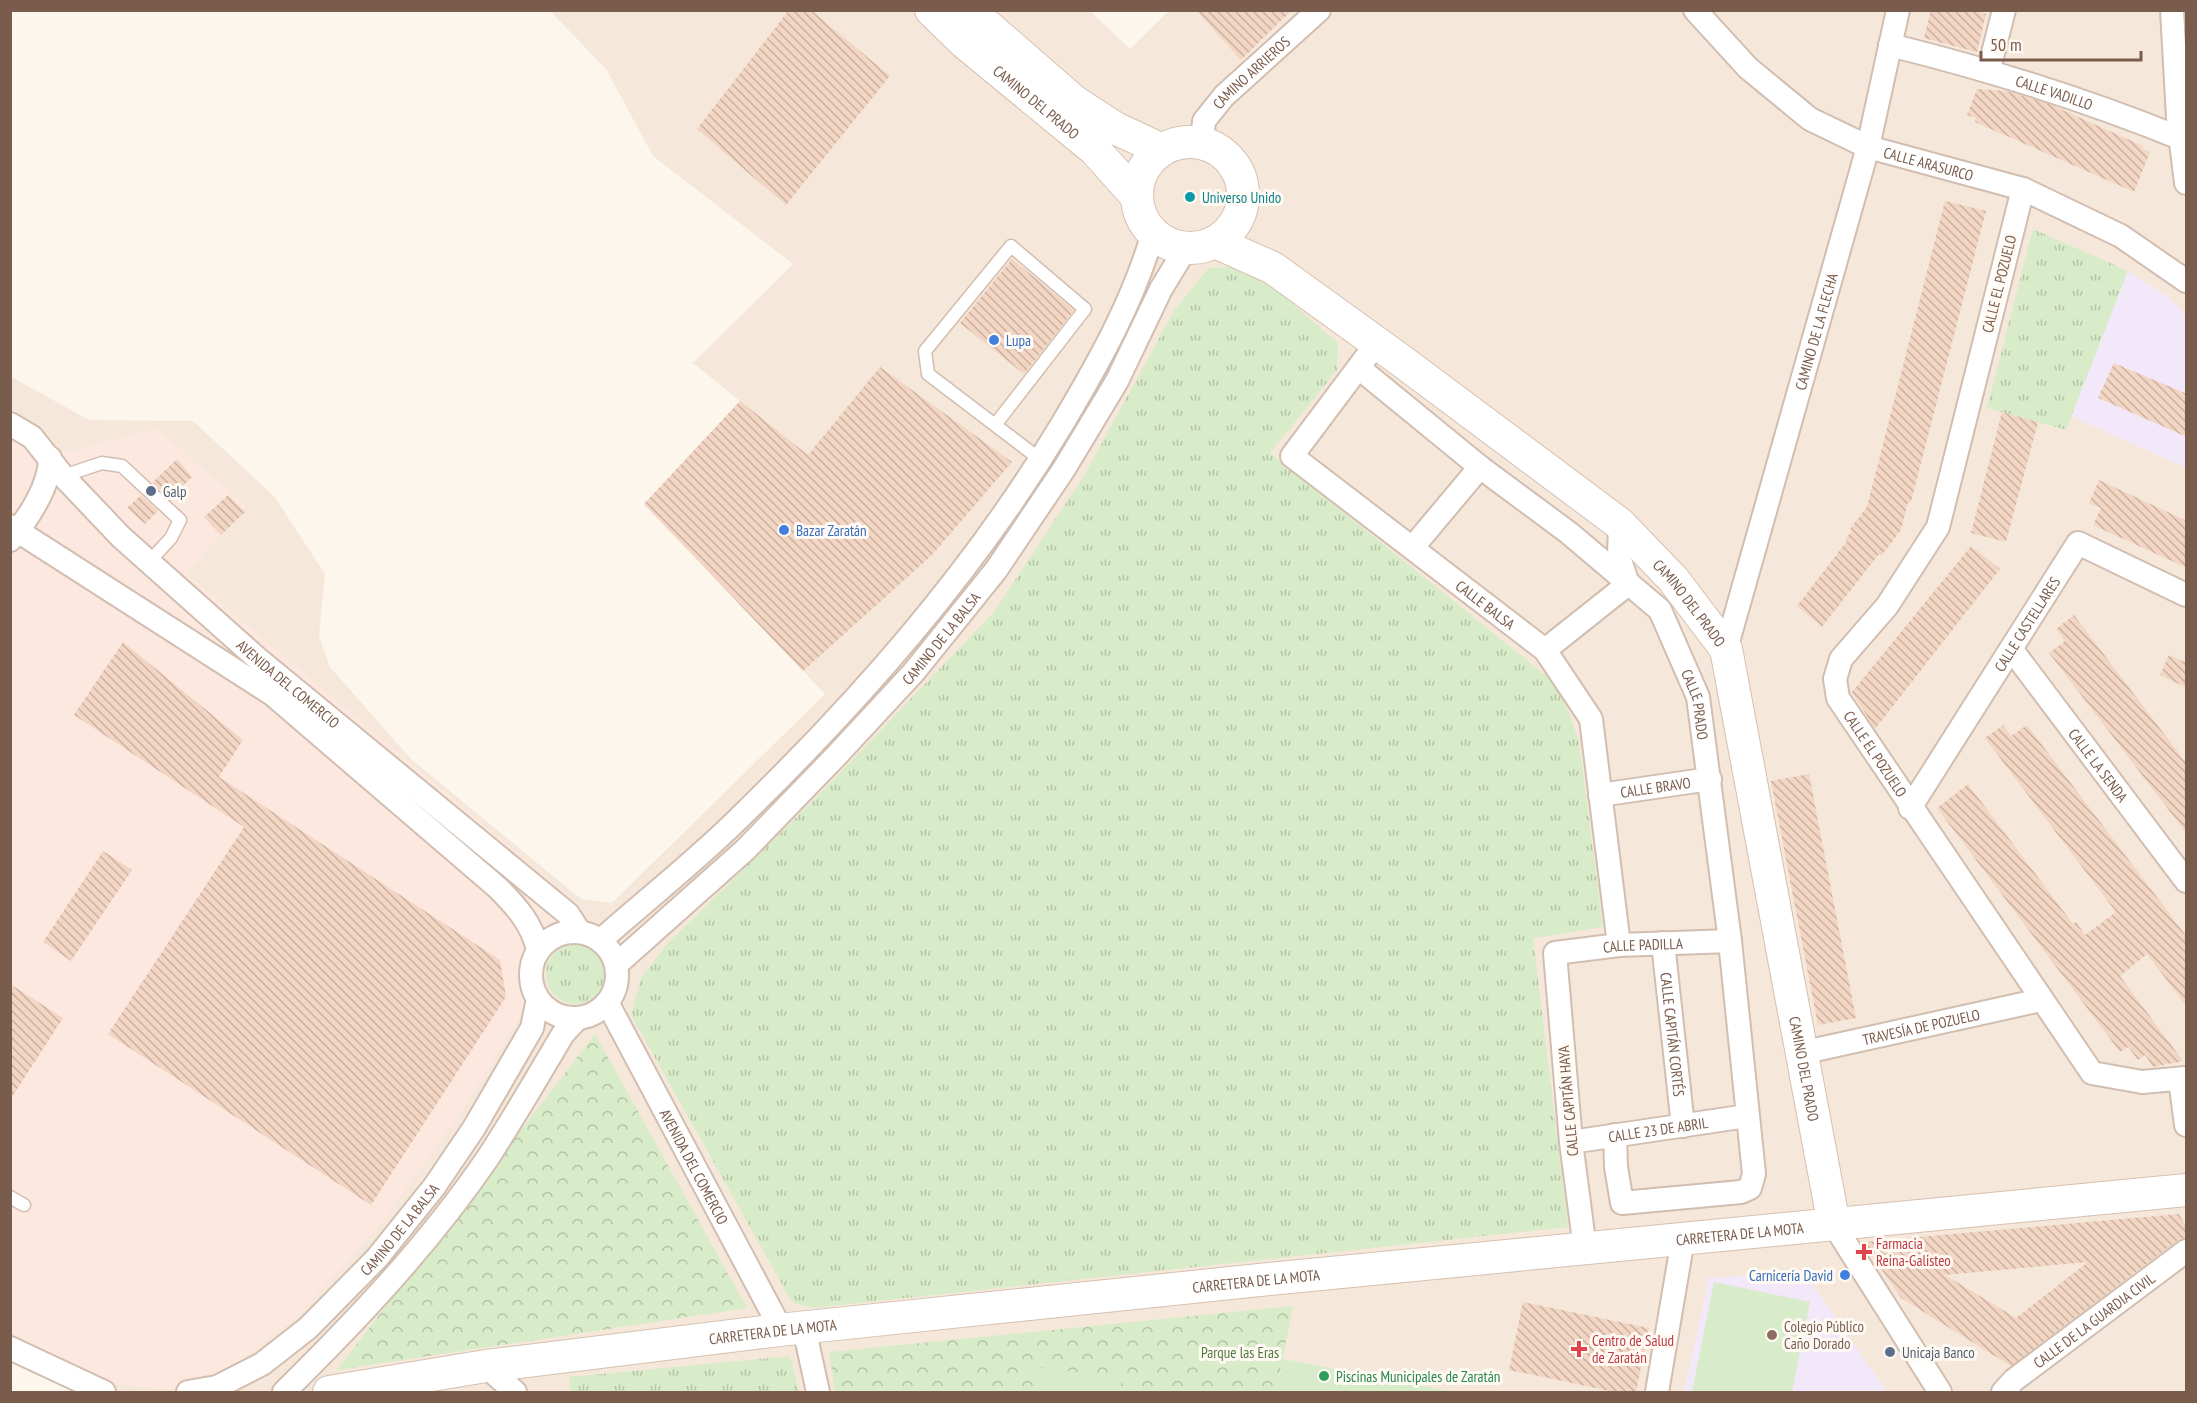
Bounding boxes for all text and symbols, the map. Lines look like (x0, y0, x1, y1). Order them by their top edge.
scale bar (1981, 24, 2142, 62)
street label: CAMINO ARRIEROS (1208, 32, 1294, 112)
text: 50 m (1990, 33, 2022, 56)
street label: CAMINO DEL PRADO (989, 61, 1084, 143)
street label: CALLE VADILLO (2013, 71, 2095, 114)
street label: CALLE ARASURCO (1882, 142, 1976, 185)
place label: Universo Unido (1202, 188, 1281, 207)
marker: Universo Unido (1183, 190, 1197, 204)
street label: CALLE EL POZUELO (1978, 233, 2020, 335)
street label: CAMINO DE LA FLECHA (1790, 270, 1842, 392)
place label: Lupa (1006, 331, 1031, 350)
marker: Lupa (987, 333, 1001, 347)
place label: Galp (163, 482, 186, 501)
marker: Galp (144, 484, 158, 498)
place label: Bazar Zaratán (796, 521, 867, 540)
marker: Bazar Zaratán (777, 523, 791, 537)
street label: CAMINO DEL PRADO (1649, 555, 1730, 650)
street label: CALLE CASTELLARES (1990, 573, 2064, 675)
street label: CALLE BALSA (1452, 576, 1520, 634)
street label: CAMINO DE LA BALSA (898, 587, 985, 689)
street label: AVENIDA DEL COMERCIO (233, 635, 344, 732)
street label: CALLE PRADO (1677, 666, 1713, 741)
street label: CALLE EL POZUELO (1840, 707, 1912, 800)
street label: CALLE LA SENDA (2065, 724, 2133, 806)
street label: CALLE BRAVO (1619, 772, 1692, 801)
street label: CALLE PADILLA (1602, 933, 1684, 956)
street label: CALLE CAPITÁN CORTÉS (1657, 971, 1689, 1097)
street label: TRAVESÍA DE POZUELO (1861, 1004, 1982, 1049)
street label: CAMINO DEL PRADO (1786, 1015, 1824, 1123)
street label: CALLE CAPITÁN HAYA (1554, 1044, 1582, 1157)
street label: AVENIDA DEL COMERCIO (656, 1105, 733, 1228)
street label: CALLE 23 DE ABRIL (1607, 1112, 1710, 1146)
street label: CAMINO DE LA BALSA (356, 1179, 443, 1279)
street label: CARRETERA DE LA MOTA (1675, 1218, 1805, 1249)
place label: Farmacia Reina-Galisteo (1876, 1234, 1951, 1270)
marker: Farmacia Reina-Galisteo (1857, 1245, 1871, 1259)
street label: CARRETERA DE LA MOTA (1191, 1265, 1322, 1296)
place label: Carnicería David (1749, 1266, 1833, 1285)
marker: Carnicería David (1838, 1268, 1852, 1282)
street label: CALLE DE LA GUARDIA CIVIL (2029, 1268, 2159, 1372)
street label: CARRETERA DE LA MOTA (708, 1314, 838, 1348)
place label: Colegio Público Caño Dorado (1784, 1317, 1864, 1353)
marker: Colegio Público Caño Dorado (1765, 1328, 1779, 1342)
place label: Centro de Salud de Zaratán (1592, 1331, 1674, 1367)
marker: Centro de Salud de Zaratán (1570, 1340, 1588, 1358)
park label: Parque las Eras (1201, 1343, 1279, 1362)
place label: Unicaja Banco (1902, 1343, 1975, 1362)
marker: Unicaja Banco (1883, 1345, 1897, 1359)
place label: Piscinas Municipales de Zaratán (1336, 1367, 1500, 1386)
marker: Piscinas Municipales de Zaratán (1317, 1369, 1331, 1383)

